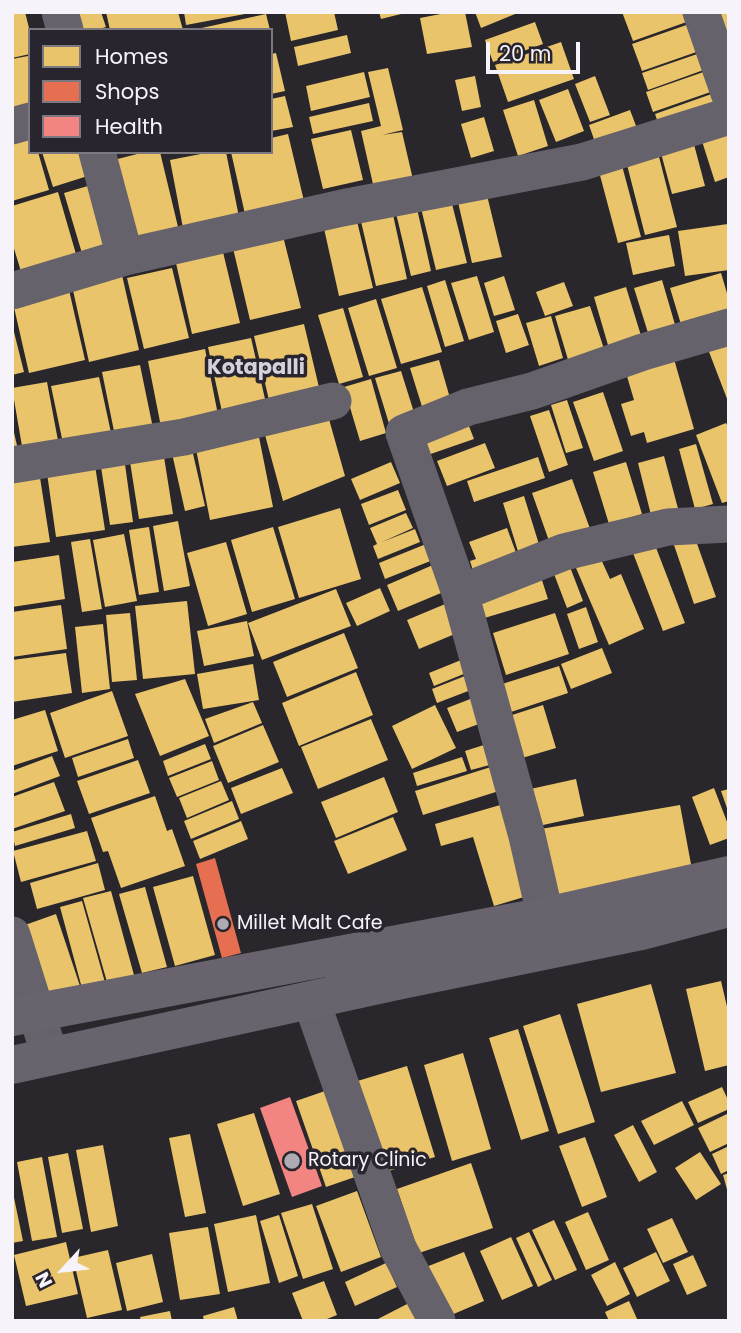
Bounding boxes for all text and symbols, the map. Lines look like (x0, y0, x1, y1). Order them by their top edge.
legend (28, 28, 273, 154)
scale bar (489, 28, 584, 72)
text: 20 m (499, 39, 552, 68)
text: Homes (95, 42, 169, 71)
text: Shops (95, 77, 159, 106)
text: Health (95, 112, 163, 141)
district label: Kotapalli (207, 356, 305, 382)
place label: Millet Malt Cafe (237, 913, 383, 935)
marker: Millet Malt Cafe (215, 916, 231, 932)
place label: Rotary Clinic (308, 1150, 427, 1172)
marker: Rotary Clinic (282, 1151, 302, 1171)
north arrow (28, 1235, 98, 1305)
text: N (29, 1267, 59, 1292)

